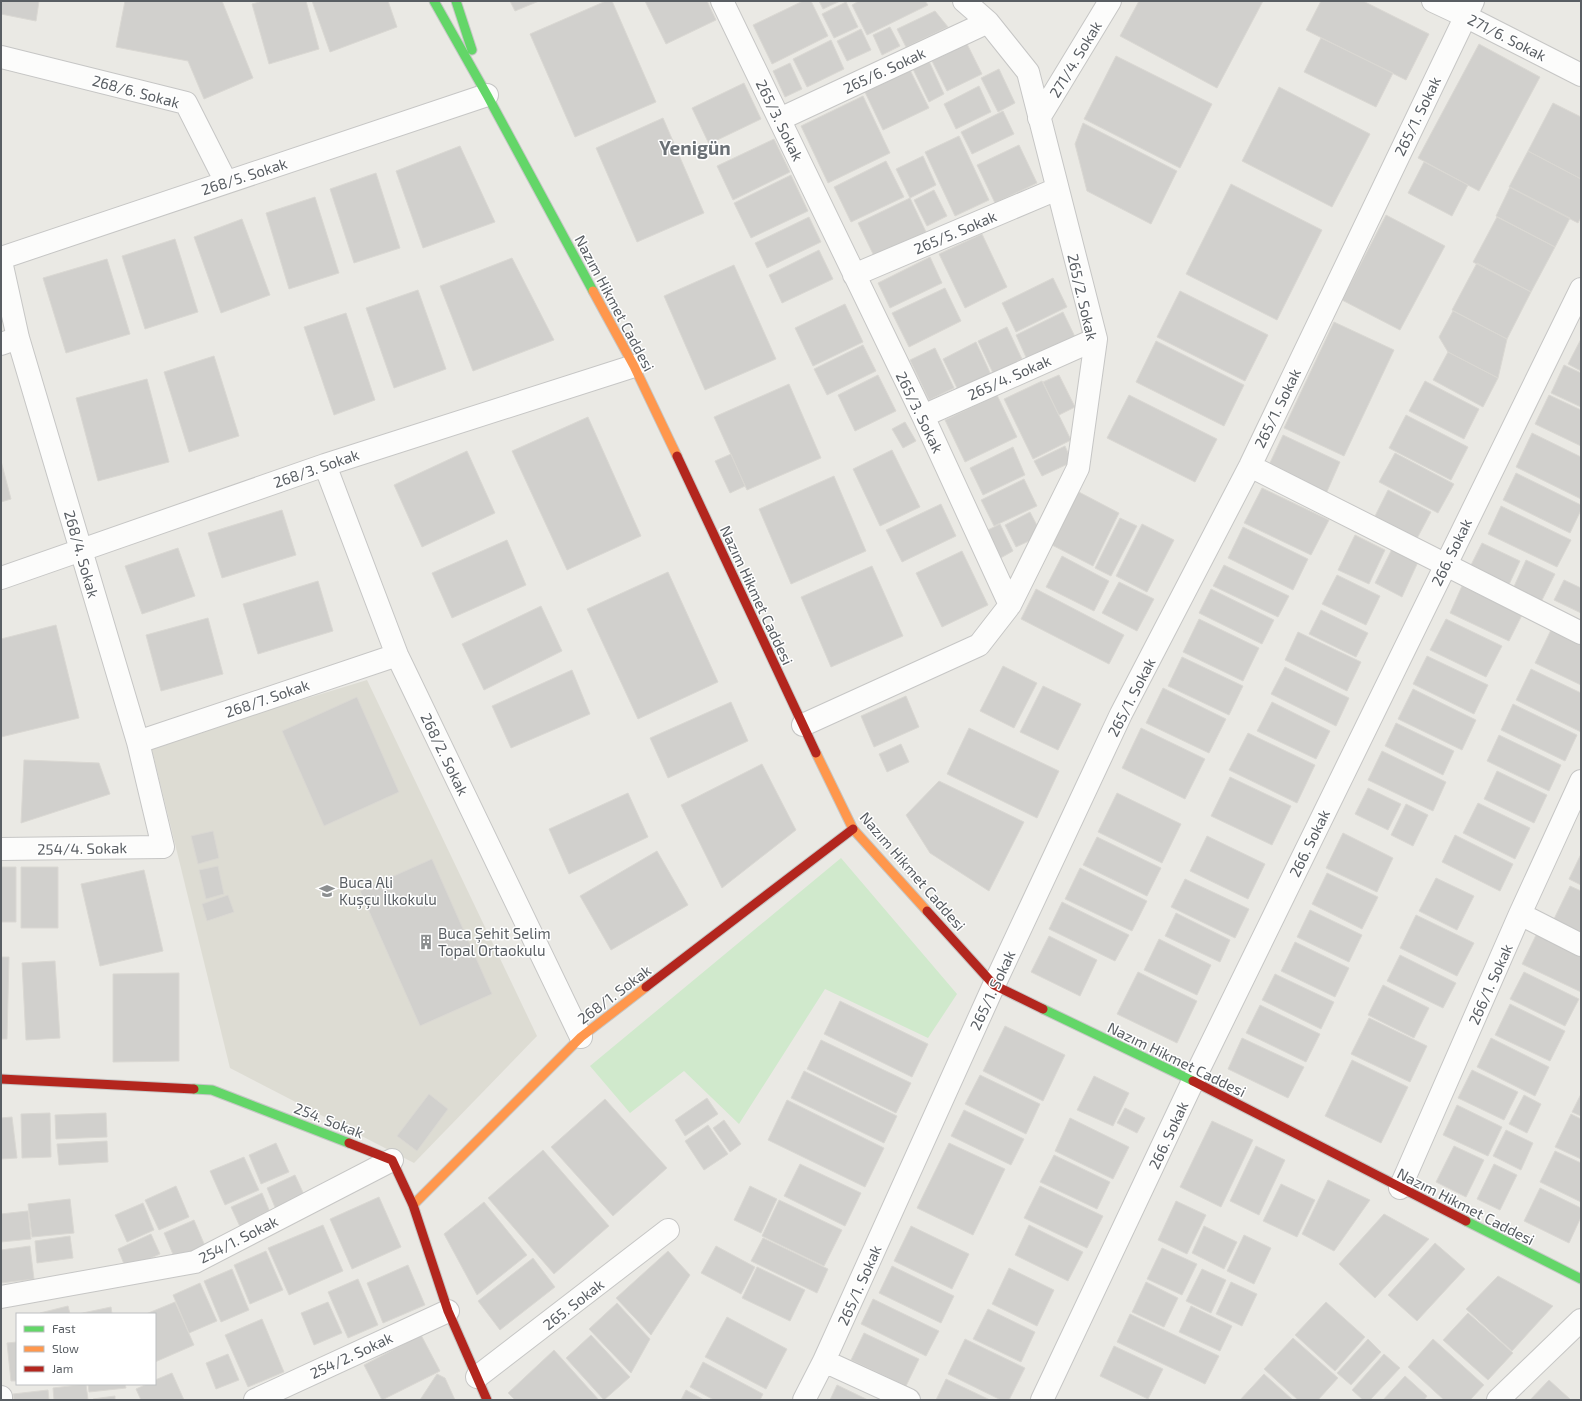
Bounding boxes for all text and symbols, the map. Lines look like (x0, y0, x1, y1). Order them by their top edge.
street label: 271/6. Sokak (1465, 10, 1550, 65)
street label: 271/4. Sokak (1045, 17, 1105, 101)
street label: 265/6. Sokak (840, 43, 928, 97)
street label: 268/6. Sokak (90, 71, 182, 111)
street label: 265/1. Sokak (1390, 73, 1444, 159)
street label: 265/3. Sokak (753, 76, 808, 164)
district label: Yenigün (659, 136, 731, 159)
street label: 268/5. Sokak (199, 154, 290, 198)
street label: 265/5. Sokak (911, 206, 999, 257)
street label: Nazım Hikmet Caddesi (571, 232, 659, 374)
street label: 265/2. Sokak (1064, 252, 1102, 342)
street label: 265/4. Sokak (965, 350, 1054, 403)
street label: 265/1. Sokak (1250, 365, 1304, 451)
street label: 265/3. Sokak (893, 368, 948, 456)
street label: 268/3. Sokak (271, 445, 362, 491)
street label: 268/4. Sokak (61, 508, 103, 600)
street label: 266. Sokak (1427, 515, 1475, 589)
street label: Nazım Hikmet Caddesi (717, 522, 797, 668)
street label: 265/1. Sokak (1103, 654, 1159, 739)
street label: 268/7. Sokak (222, 675, 312, 721)
street label: 268/2. Sokak (417, 710, 473, 798)
street label: 266. Sokak (1285, 806, 1333, 880)
street label: Nazım Hikmet Caddesi (856, 808, 970, 934)
street label: 254/4. Sokak (37, 838, 127, 858)
place label: Buca Ali Kuşçu İlkokulu (339, 873, 437, 909)
school or university icon: Buca Ali Kuşçu İlkokulu (318, 882, 336, 900)
place label: Buca Şehit Selim Topal Ortaokulu (438, 924, 551, 959)
building icon: Buca Şehit Selim Topal Ortaokulu (417, 933, 435, 951)
street label: 266/1. Sokak (1464, 940, 1516, 1027)
street label: 265/1. Sokak (966, 947, 1018, 1033)
street label: 268/1. Sokak (574, 960, 654, 1027)
street label: Nazım Hikmet Caddesi (1105, 1018, 1249, 1100)
street label: 266. Sokak (1144, 1098, 1192, 1172)
street label: 254. Sokak (292, 1099, 367, 1142)
street label: Nazım Hikmet Caddesi (1394, 1164, 1538, 1248)
street label: 254/1. Sokak (195, 1211, 281, 1267)
street label: 265/1. Sokak (833, 1242, 885, 1328)
street label: 265. Sokak (539, 1274, 607, 1333)
legend (16, 1313, 156, 1385)
text: Fast (52, 1321, 76, 1335)
street label: 254/2. Sokak (307, 1328, 396, 1382)
text: Slow (52, 1341, 79, 1355)
text: Jam (52, 1361, 73, 1375)

